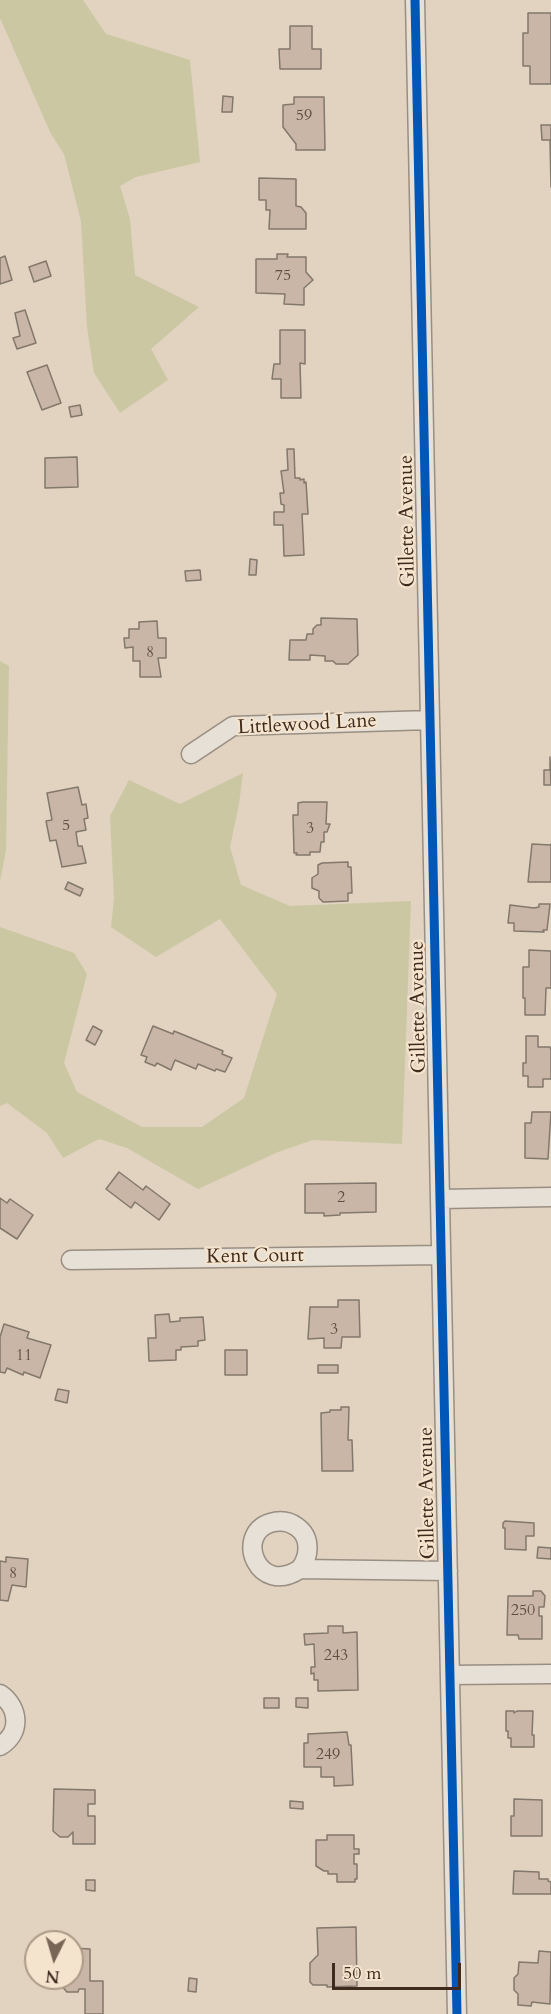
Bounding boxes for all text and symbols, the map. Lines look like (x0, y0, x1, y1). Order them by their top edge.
house number: 59 (296, 106, 312, 126)
house number: 75 (275, 266, 291, 286)
street label: Gillette Avenue (395, 454, 421, 588)
house number: 8 (146, 643, 154, 663)
street label: Littlewood Lane (237, 709, 377, 741)
house number: 5 (62, 816, 70, 836)
house number: 3 (306, 819, 314, 839)
street label: Gillette Avenue (406, 940, 432, 1074)
house number: 2 (337, 1188, 345, 1208)
street label: Kent Court (206, 1244, 304, 1270)
house number: 3 (330, 1320, 338, 1340)
house number: 11 (16, 1346, 32, 1366)
street label: Gillette Avenue (415, 1426, 441, 1560)
house number: 8 (9, 1564, 17, 1584)
house number: 250 (511, 1601, 535, 1621)
house number: 243 (324, 1646, 348, 1666)
house number: 249 (316, 1745, 340, 1765)
north arrow (24, 1930, 84, 1990)
scale bar (335, 1951, 464, 1989)
text: 50 m (343, 1961, 382, 1986)
text: N (45, 1964, 60, 1988)

